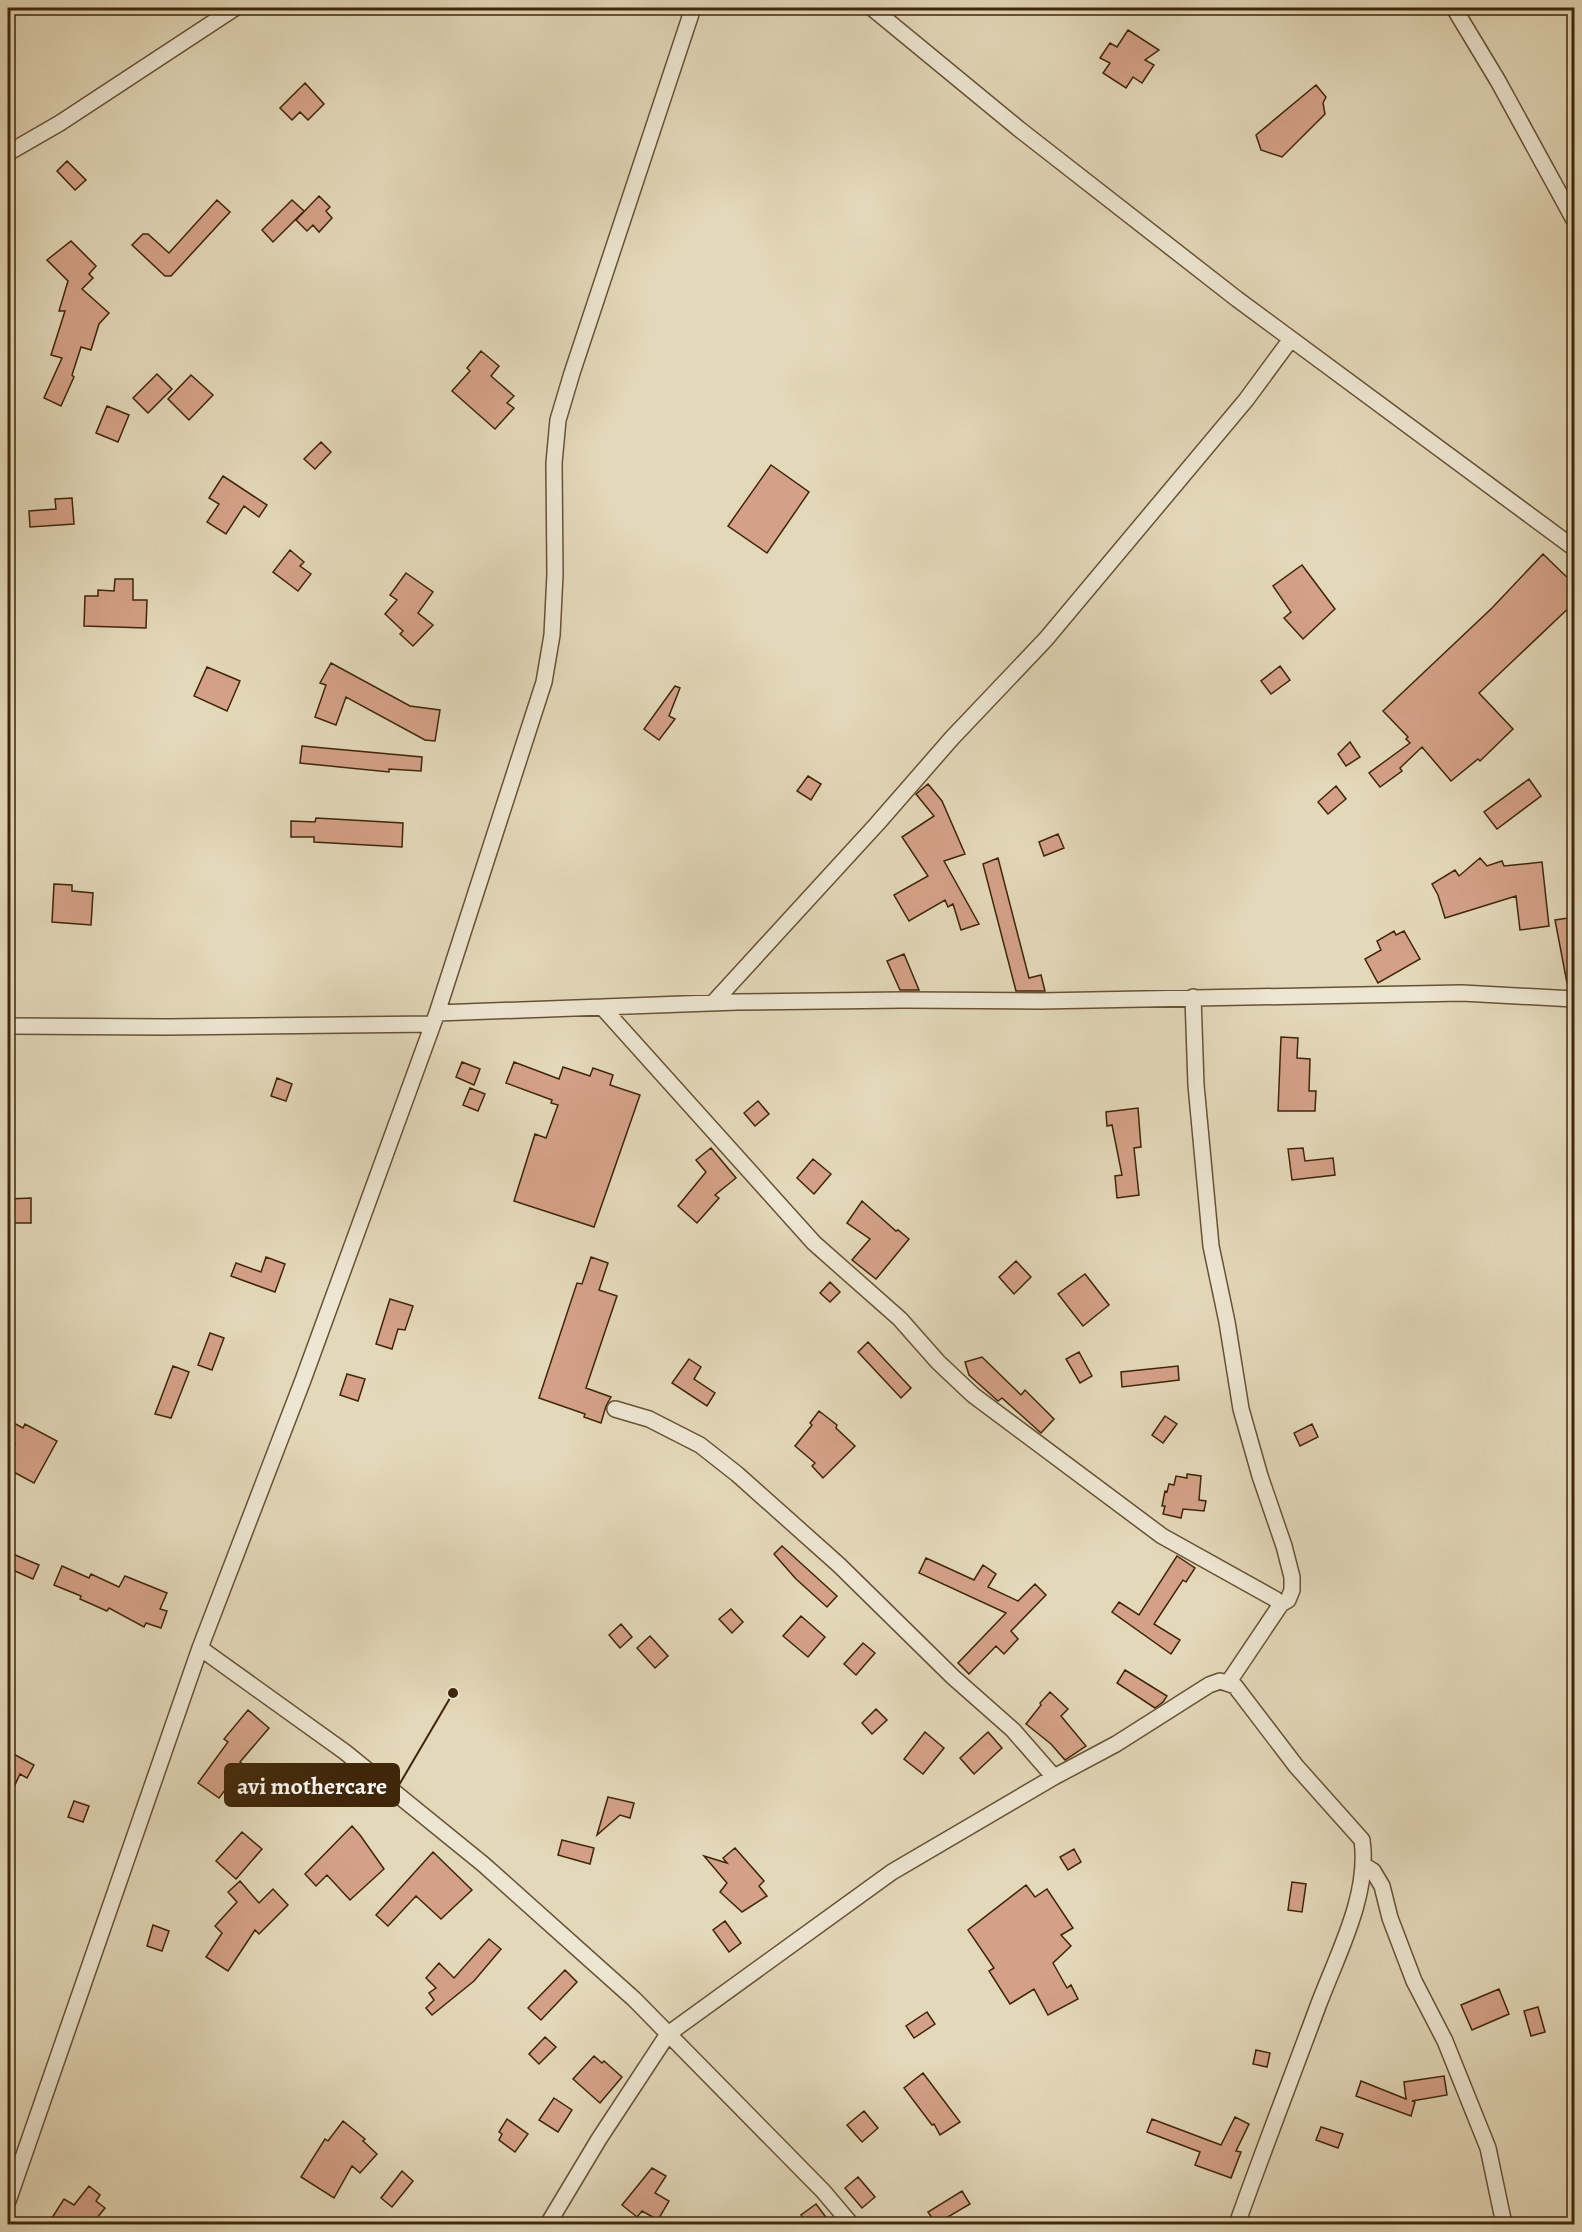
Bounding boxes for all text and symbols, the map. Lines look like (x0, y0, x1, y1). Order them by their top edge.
callout: avi mothercare (225, 1764, 399, 1806)
text: avi mothercare (237, 1770, 387, 1802)

